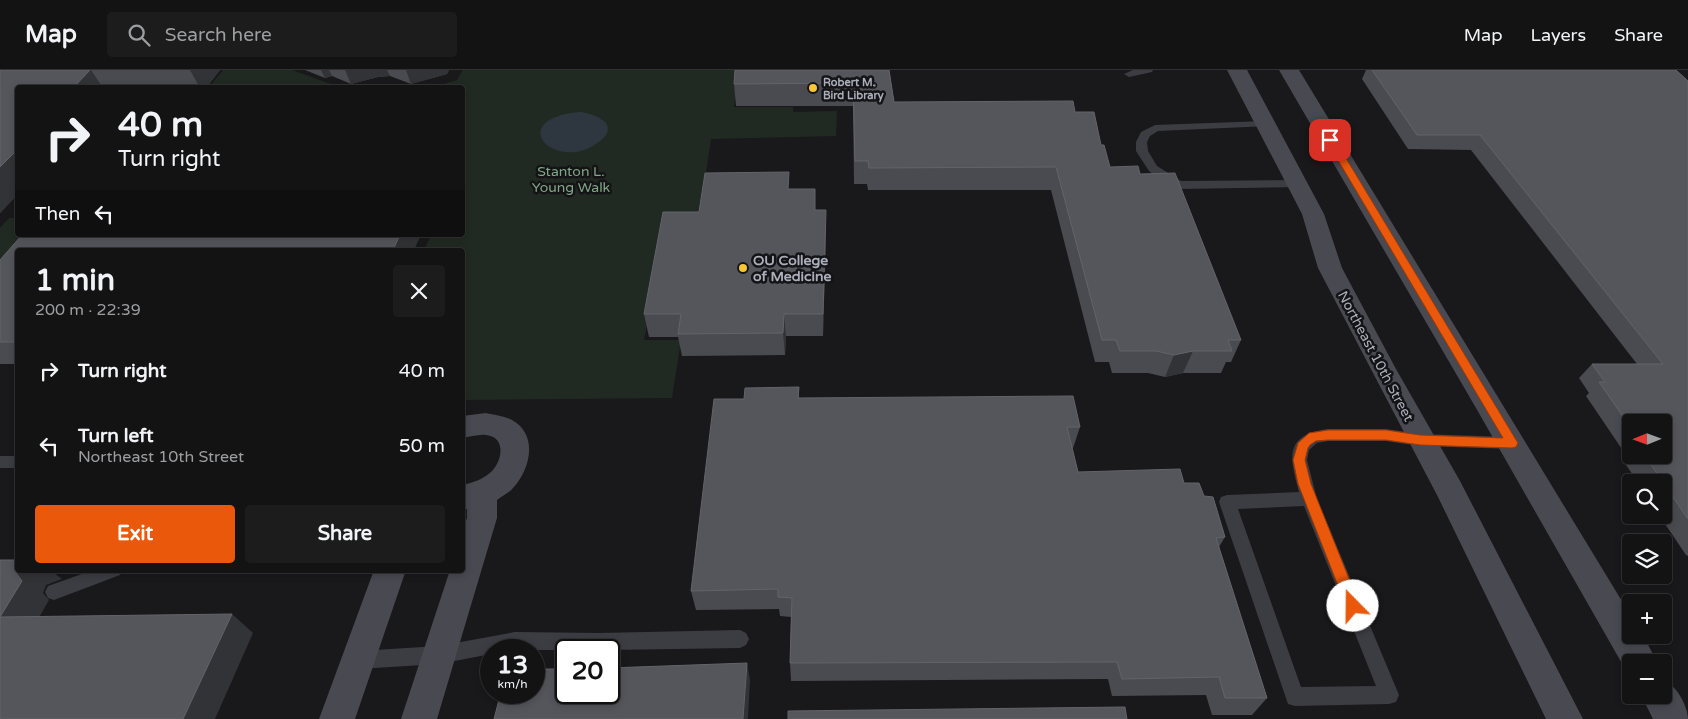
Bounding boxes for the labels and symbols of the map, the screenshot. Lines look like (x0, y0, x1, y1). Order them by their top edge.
place label: Robert M. Bird Library (823, 76, 884, 103)
marker: Robert M. Bird Library (807, 82, 819, 94)
pin (1309, 119, 1351, 161)
park label: Stanton L. Young Walk (532, 163, 611, 196)
place label: OU College of Medicine (753, 252, 831, 285)
marker: OU College of Medicine (737, 262, 749, 274)
street label: Northeast 10th Street (1334, 288, 1417, 425)
north arrow (1622, 414, 1672, 464)
position arrow (1326, 579, 1378, 631)
speed limit sign: 20 (555, 639, 620, 704)

